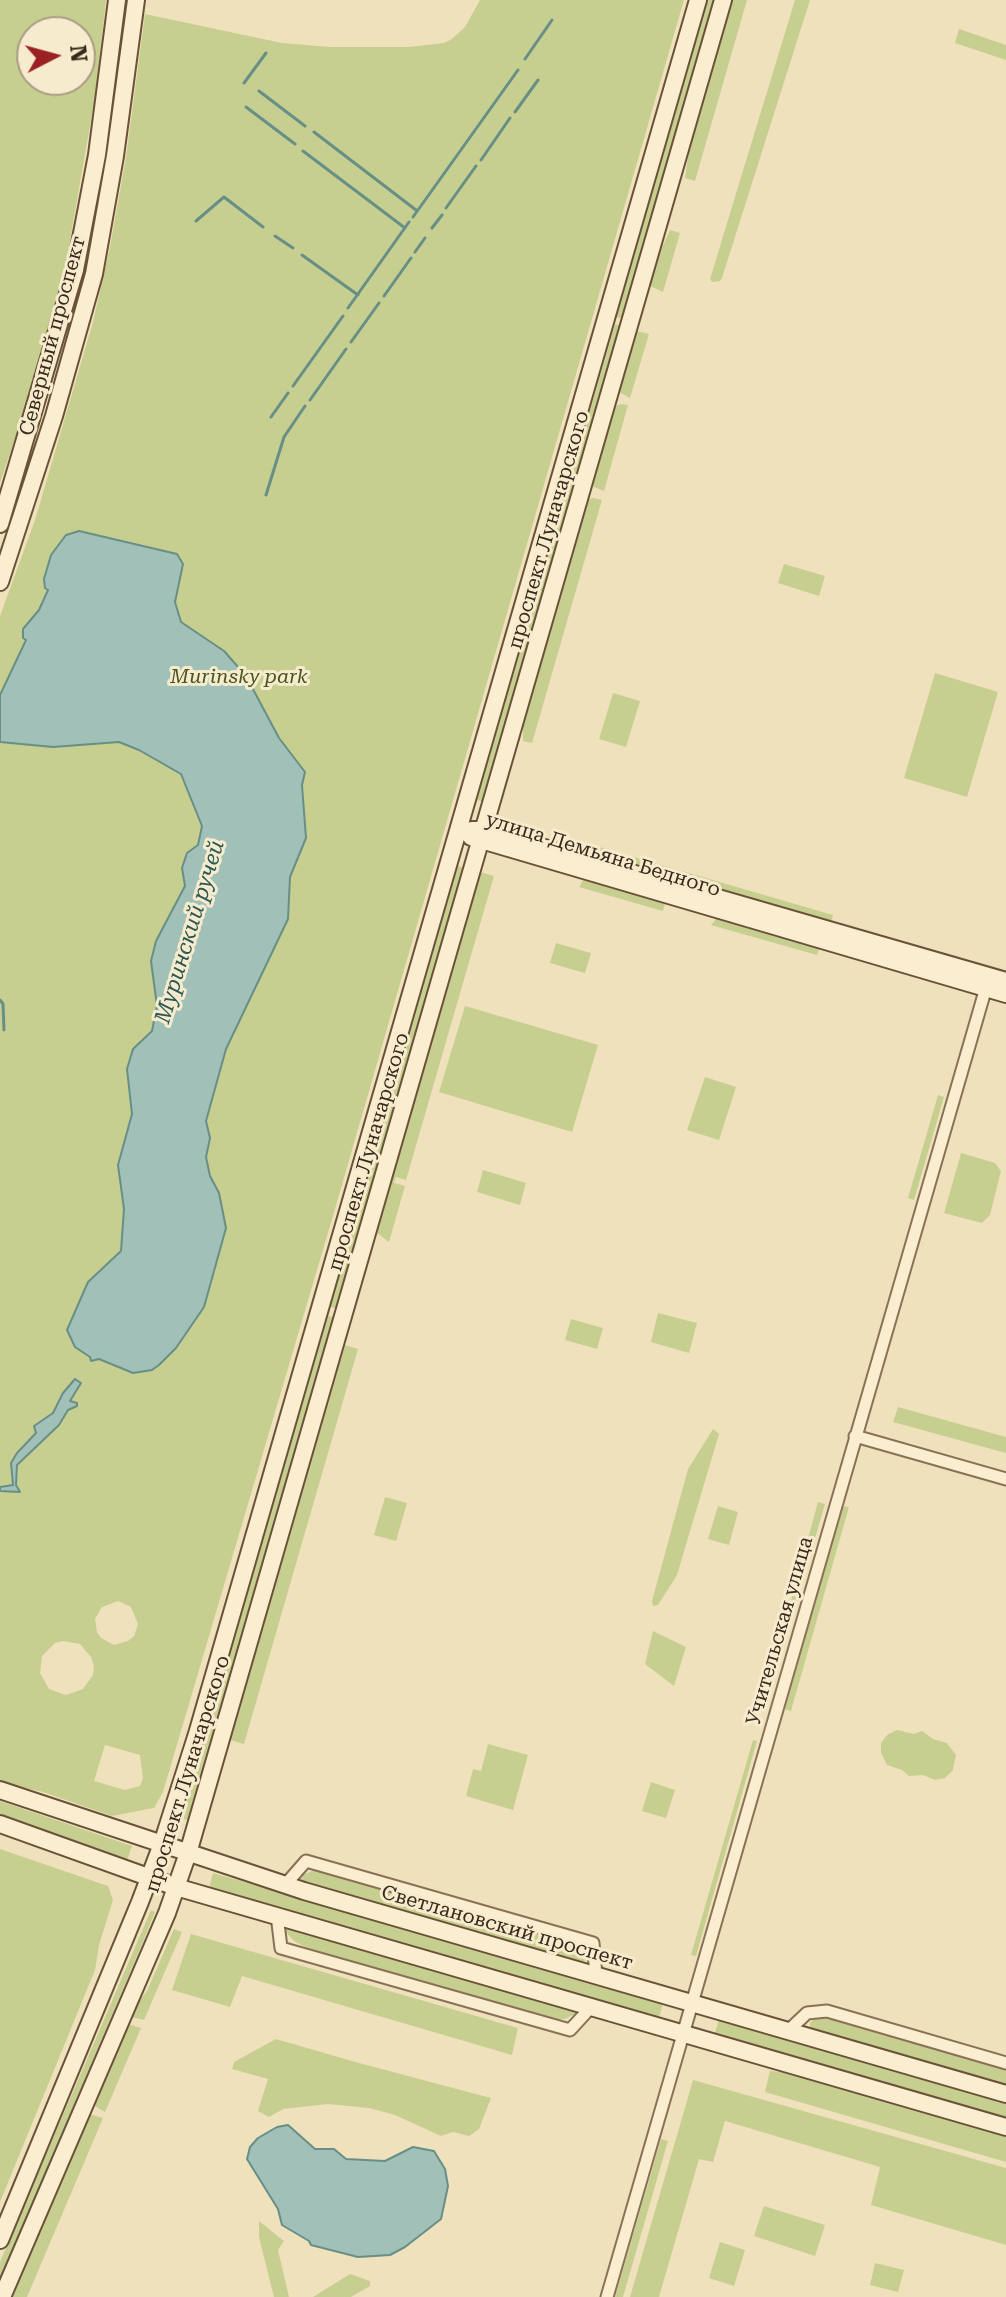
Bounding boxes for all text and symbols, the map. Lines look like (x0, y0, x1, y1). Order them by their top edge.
north arrow (16, 16, 96, 96)
text: N (65, 44, 92, 63)
street label: Северный проспект (15, 234, 91, 438)
street label: проспект Луначарского (503, 408, 595, 652)
park label: Murinsky park (170, 665, 308, 689)
street label: улица Демьяна Бедного (483, 808, 723, 902)
water label: Муринский ручей (150, 837, 230, 1027)
street label: проспект Луначарского (323, 1030, 415, 1274)
street label: Учительская улица (742, 1534, 818, 1728)
street label: проспект Луначарского (140, 1652, 236, 1896)
street label: Светлановский проспект (378, 1881, 636, 1975)

